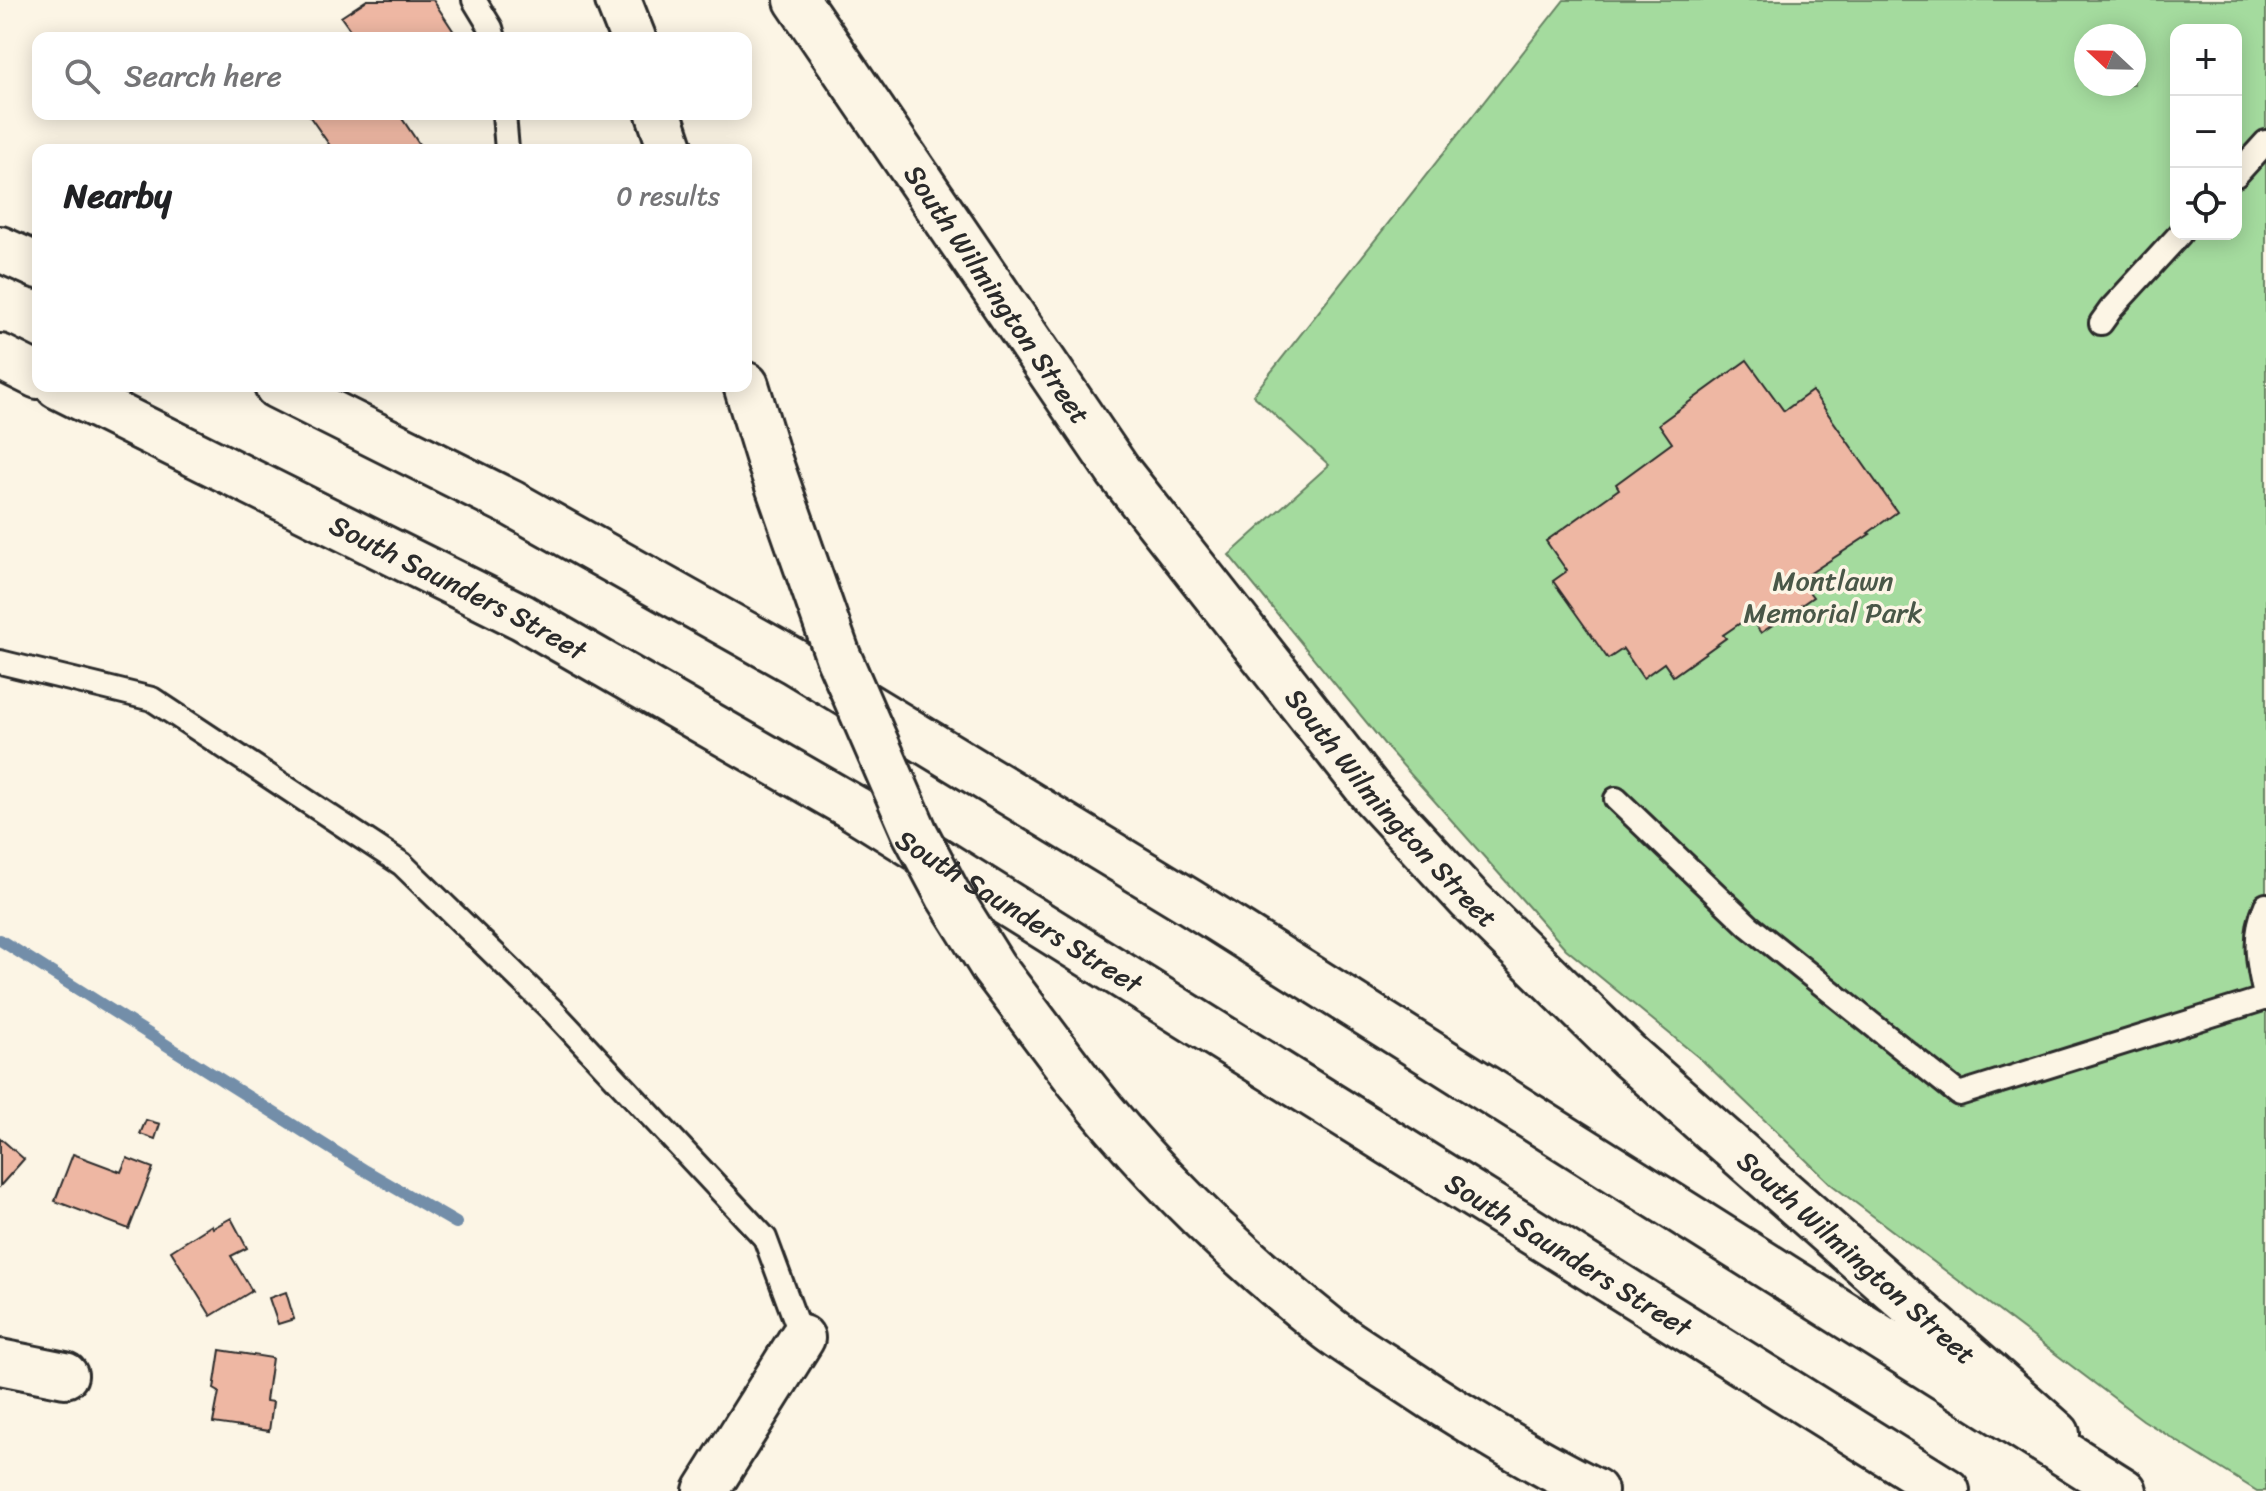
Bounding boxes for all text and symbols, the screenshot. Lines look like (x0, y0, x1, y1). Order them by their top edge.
north arrow (2074, 24, 2146, 96)
map controls (2170, 24, 2242, 240)
button: + (2170, 24, 2242, 96)
search box (32, 32, 752, 120)
text: Search here (124, 49, 282, 103)
icon: search (60, 54, 104, 98)
button: − (2170, 96, 2242, 168)
street label: South Wilmington Street (890, 154, 1104, 435)
text: Nearby (64, 166, 172, 226)
button: locate (2170, 168, 2242, 240)
text: 0 results (616, 173, 720, 219)
street label: South Saunders Street (321, 501, 597, 675)
park label: Montlawn Memorial Park (1744, 556, 1923, 637)
street label: South Wilmington Street (1272, 677, 1510, 940)
street label: South Saunders Street (885, 816, 1154, 1008)
street label: South Wilmington Street (1725, 1138, 1988, 1377)
street label: South Saunders Street (1435, 1159, 1703, 1352)

